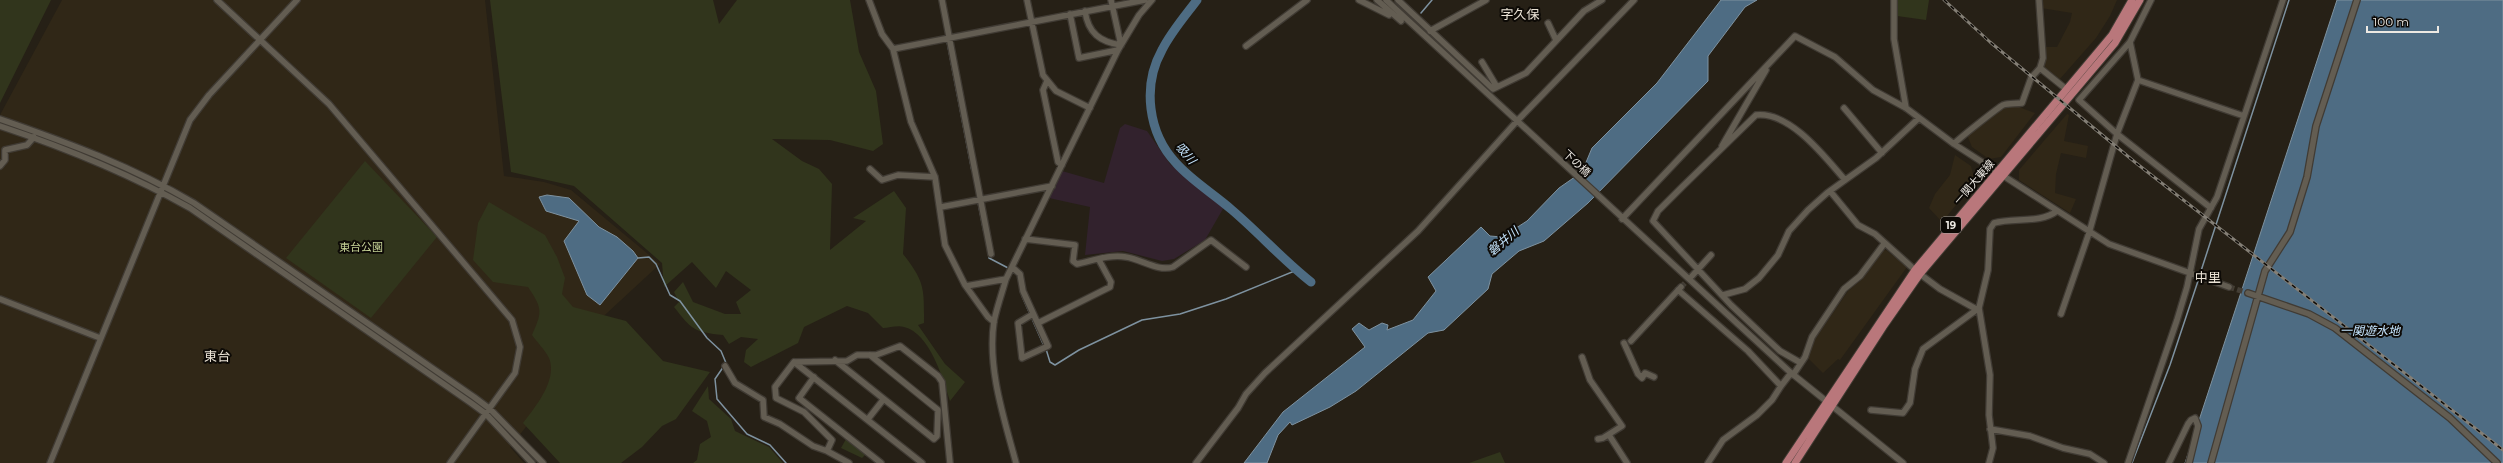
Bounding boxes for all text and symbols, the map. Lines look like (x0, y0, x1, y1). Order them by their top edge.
district label: 字久保 (1500, 6, 1540, 22)
scale bar (2367, 8, 2438, 34)
text: 100 m (2373, 14, 2409, 29)
water label: 吸川 (1172, 139, 1201, 168)
street label: 下の橋 (1560, 147, 1594, 179)
street label: 一関大東線 (1951, 157, 1997, 207)
road number: 19 (1941, 217, 1961, 233)
water label: 磐井川 (1484, 222, 1523, 258)
park label: 東台公園 (339, 240, 383, 254)
district label: 中里 (2195, 269, 2221, 285)
water label: 一関遊水地 (2340, 323, 2402, 338)
district label: 東台 (204, 348, 230, 364)

